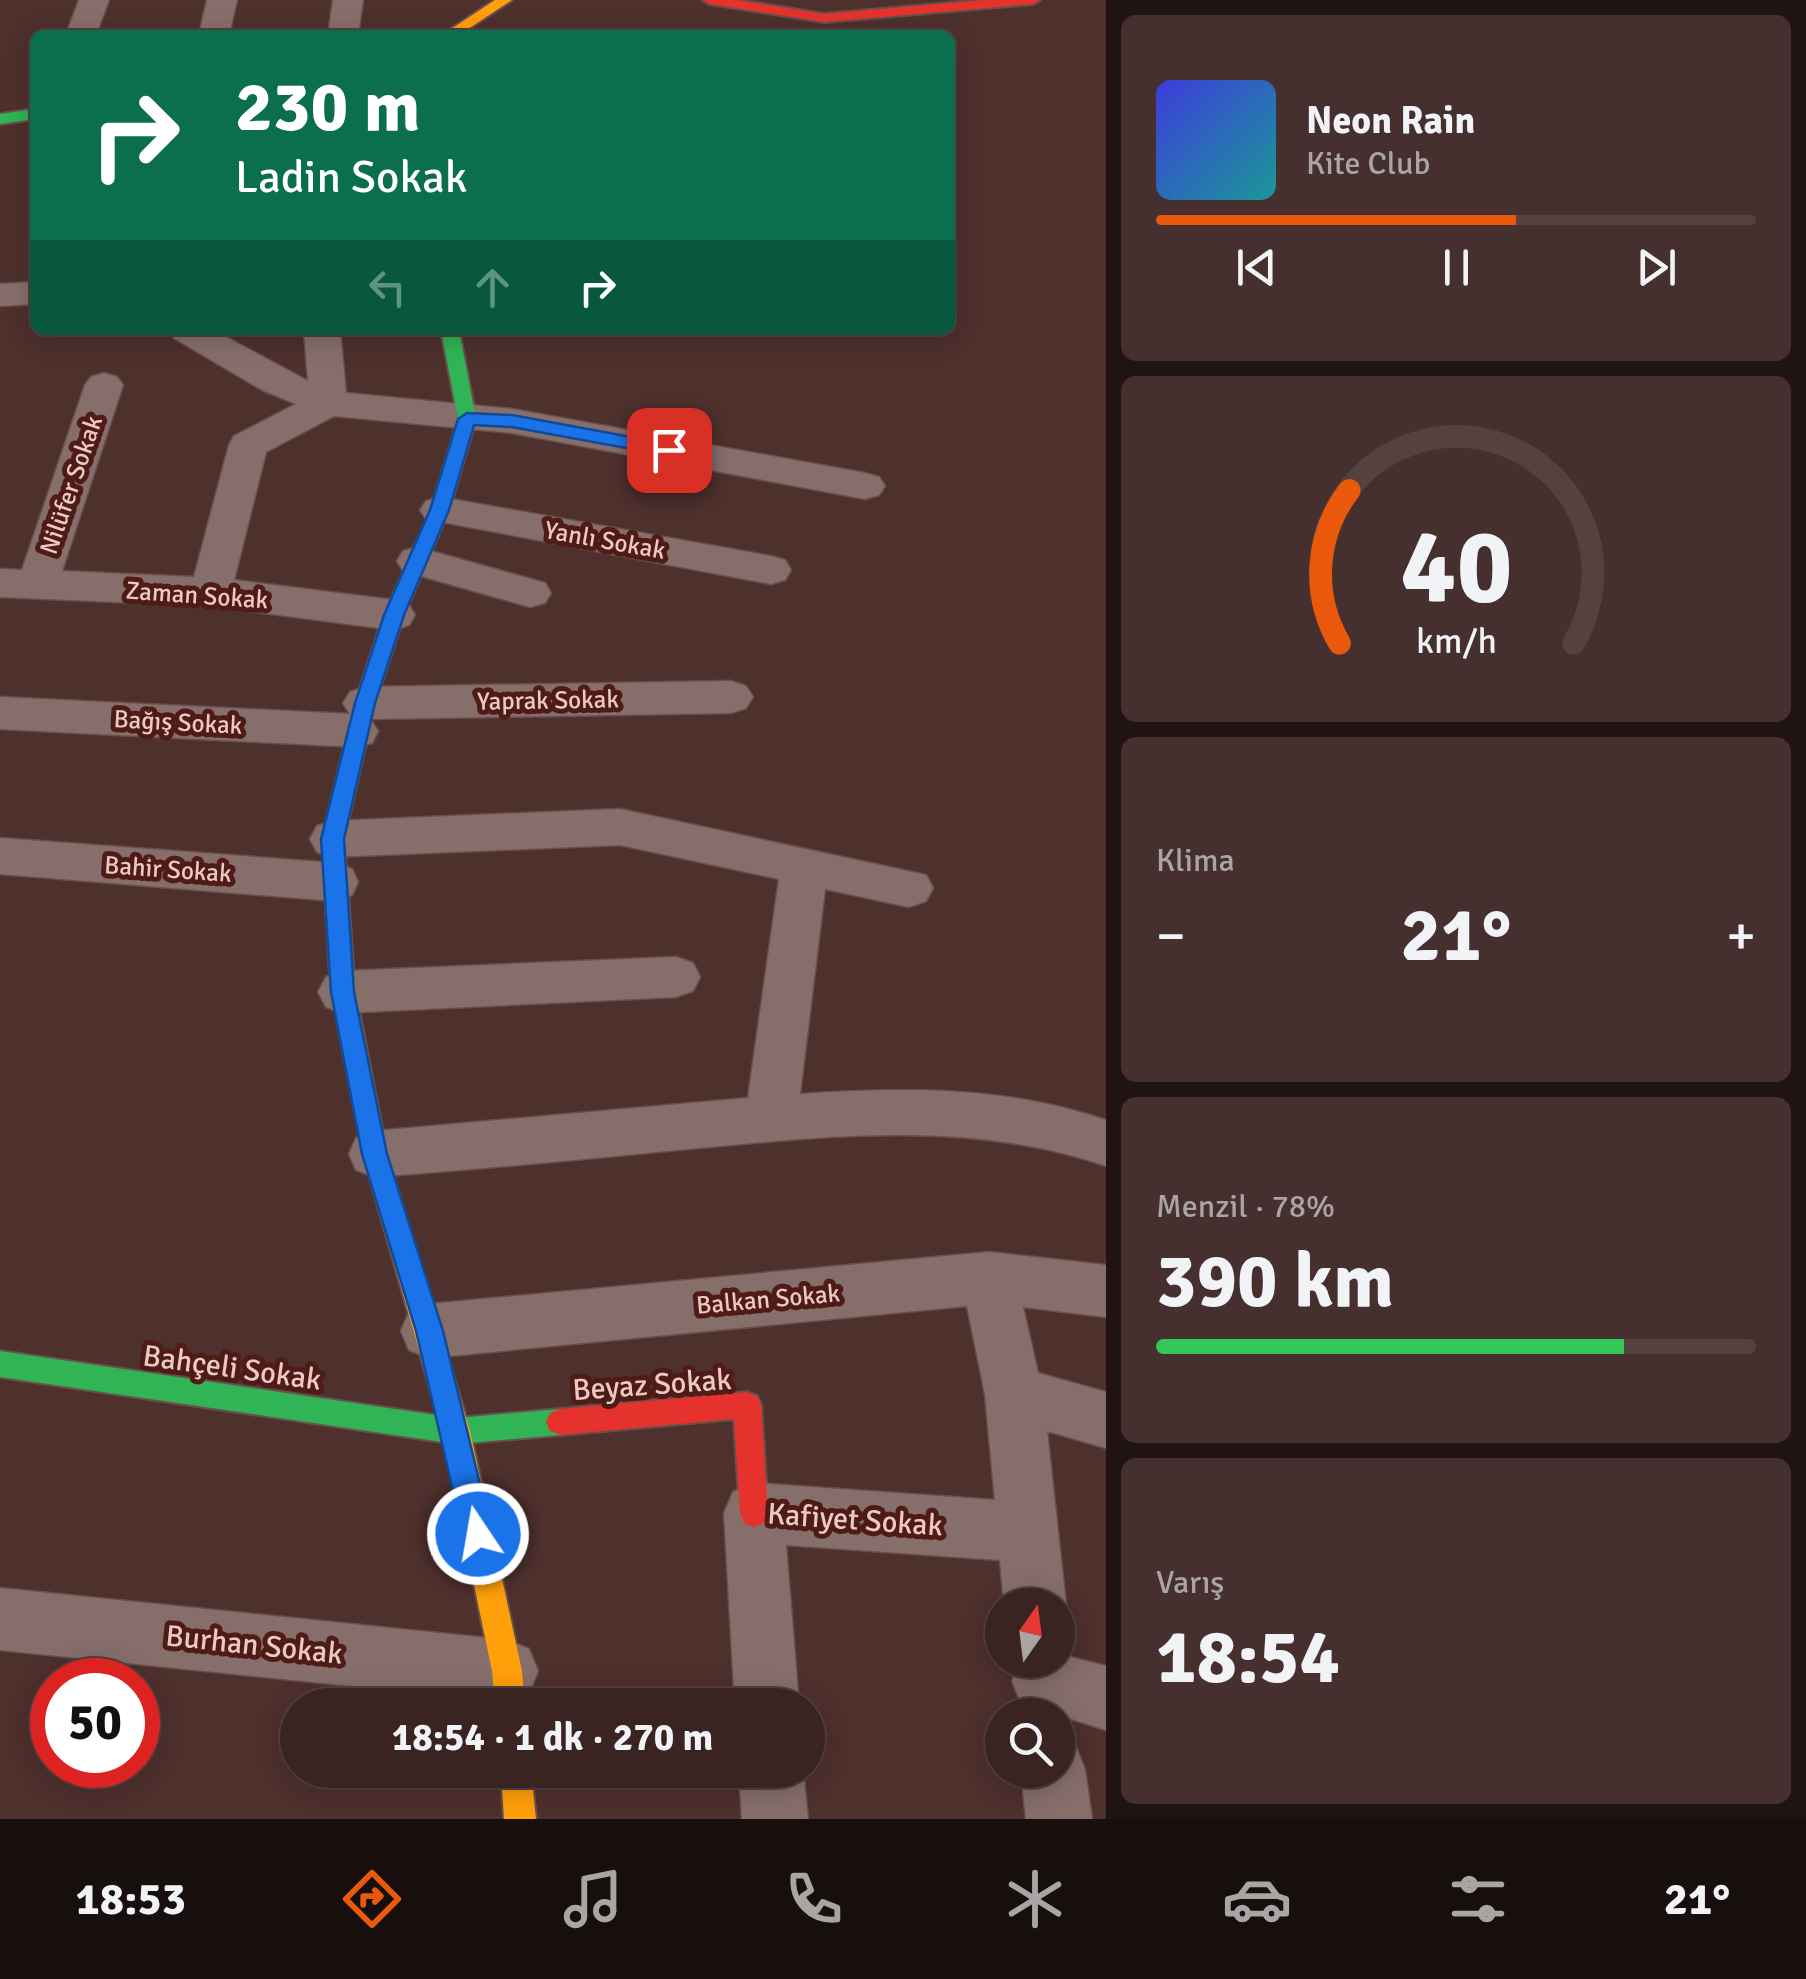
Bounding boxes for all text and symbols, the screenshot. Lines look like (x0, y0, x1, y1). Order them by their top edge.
text: 230 m (235, 64, 420, 150)
icon: right (70, 70, 200, 200)
text: Neon Rain (1306, 97, 1475, 144)
text: Kite Club (1306, 144, 1430, 183)
text: Ladin Sokak (235, 150, 467, 205)
icon: previous (1229, 240, 1284, 295)
icon: pause (1429, 240, 1484, 295)
icon: next (1629, 240, 1684, 295)
icon: left (360, 260, 415, 315)
icon: ahead (465, 260, 520, 315)
icon: right (570, 260, 625, 315)
pin (627, 408, 712, 493)
street label: Nilüfer Sokak (33, 411, 109, 558)
icon: arrive (642, 423, 697, 478)
text: 40 (1400, 503, 1512, 631)
street label: Yanlı Sokak (542, 514, 668, 566)
street label: Zaman Sokak (125, 575, 270, 615)
text: km/h (1416, 619, 1496, 663)
street label: Yaprak Sokak (477, 683, 620, 717)
street label: Bağış Sokak (113, 703, 244, 741)
text: Klima (1156, 841, 1235, 880)
street label: Bahir Sokak (103, 849, 233, 889)
text: 21° (1401, 889, 1512, 982)
text: − (1156, 902, 1186, 970)
text: + (1726, 902, 1756, 970)
text: Menzil · 78% (1156, 1187, 1335, 1226)
text: 390 km (1156, 1235, 1394, 1328)
street label: Balkan Sokak (695, 1277, 842, 1321)
street label: Bahçeli Sokak (140, 1337, 324, 1399)
street label: Beyaz Sokak (571, 1361, 733, 1409)
position arrow (426, 1482, 530, 1586)
street label: Kafiyet Sokak (766, 1495, 944, 1545)
text: Varış (1156, 1563, 1224, 1602)
north arrow (985, 1588, 1075, 1678)
map controls (985, 1588, 1075, 1788)
text: 18:54 (1156, 1611, 1340, 1704)
street label: Burhan Sokak (164, 1617, 344, 1673)
speed limit sign: 50 (30, 1658, 160, 1788)
button: search (985, 1698, 1075, 1788)
text: 18:54 · 1 dk · 270 m (392, 1714, 713, 1761)
icon: directions (337, 1864, 407, 1934)
icon: music (558, 1864, 628, 1934)
icon: phone (779, 1864, 849, 1934)
icon: climate (1000, 1864, 1070, 1934)
icon: car (1222, 1864, 1292, 1934)
icon: filters (1443, 1864, 1513, 1934)
text: 18:53 (76, 1872, 186, 1927)
text: 21° (1664, 1872, 1730, 1927)

